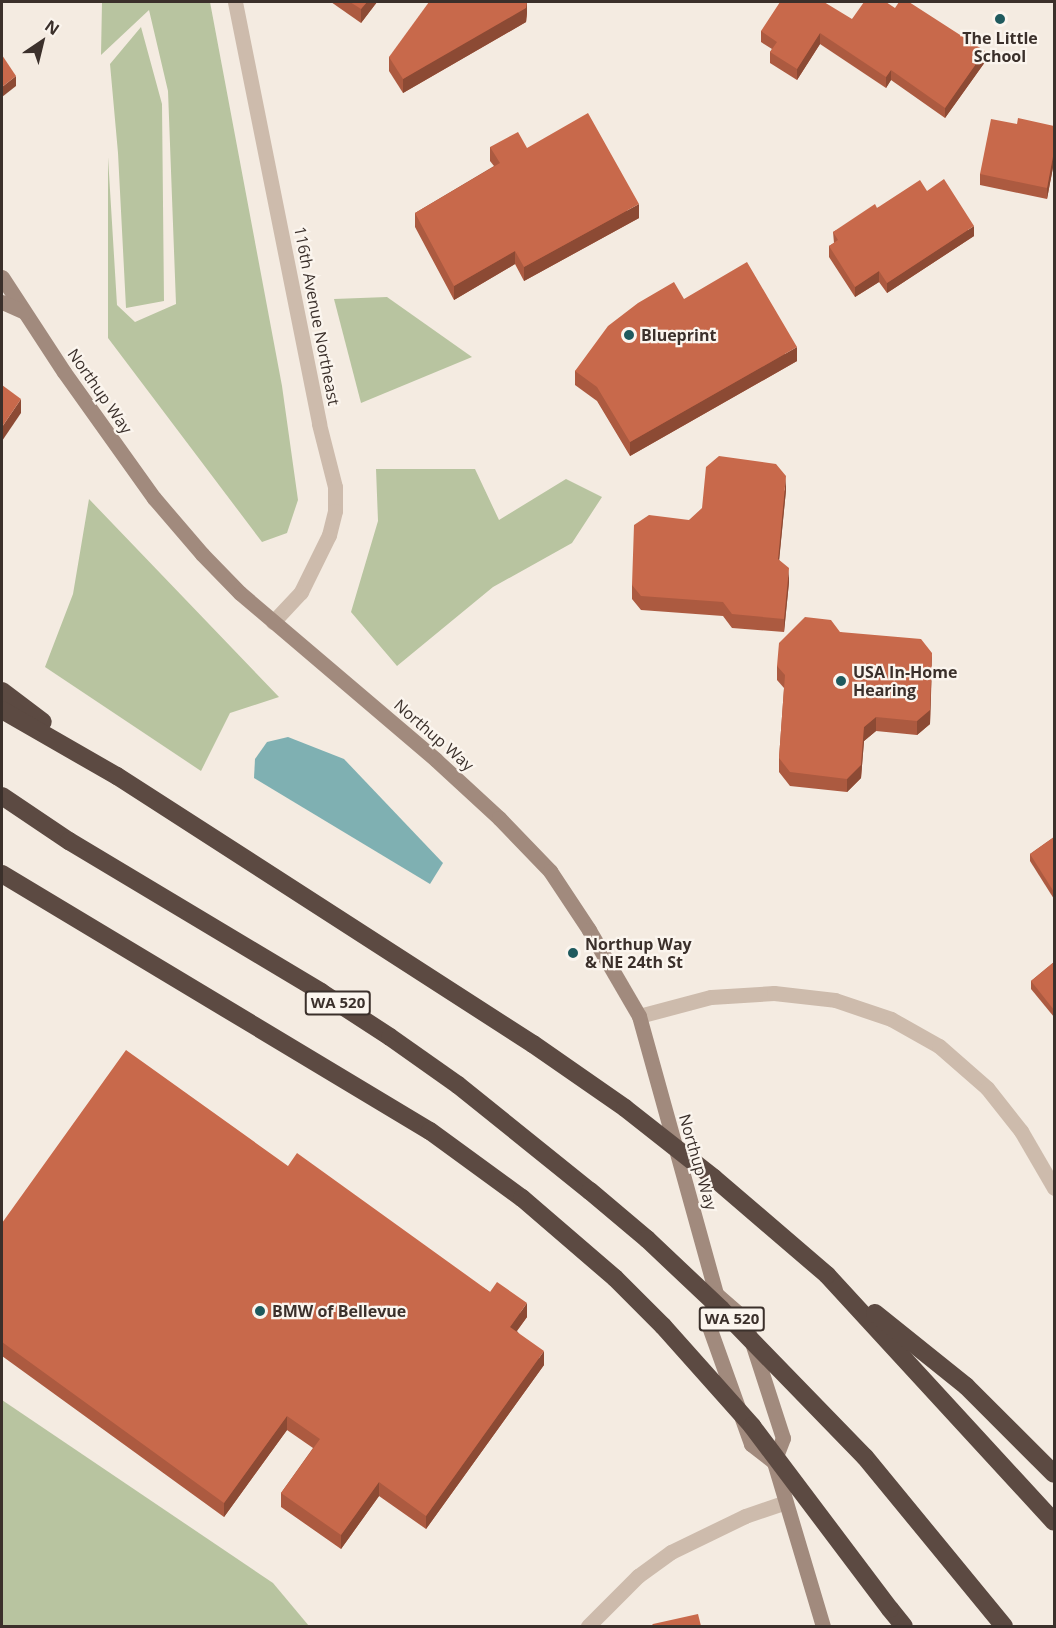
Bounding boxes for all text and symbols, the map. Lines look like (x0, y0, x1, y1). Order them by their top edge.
north arrow (12, 12, 72, 72)
marker: The Little School (993, 12, 1007, 26)
text: N (41, 15, 64, 40)
place label: The Little School (962, 28, 1038, 66)
street label: 116th Avenue Northeast (290, 225, 344, 407)
place label: Blueprint (641, 325, 716, 345)
marker: Blueprint (622, 328, 636, 342)
street label: Northup Way (64, 345, 136, 437)
place label: USA In-Home Hearing (853, 662, 957, 700)
marker: USA In-Home Hearing (834, 674, 848, 688)
street label: Northup Way (390, 695, 478, 775)
place label: Northup Way & NE 24th St (585, 934, 692, 972)
marker: Northup Way & NE 24th St (566, 946, 580, 960)
road number: WA 520 (304, 991, 372, 1015)
street label: Northup Way (675, 1112, 721, 1212)
place label: BMW of Bellevue (272, 1301, 406, 1321)
marker: BMW of Bellevue (253, 1304, 267, 1318)
road number: WA 520 (698, 1307, 766, 1331)

